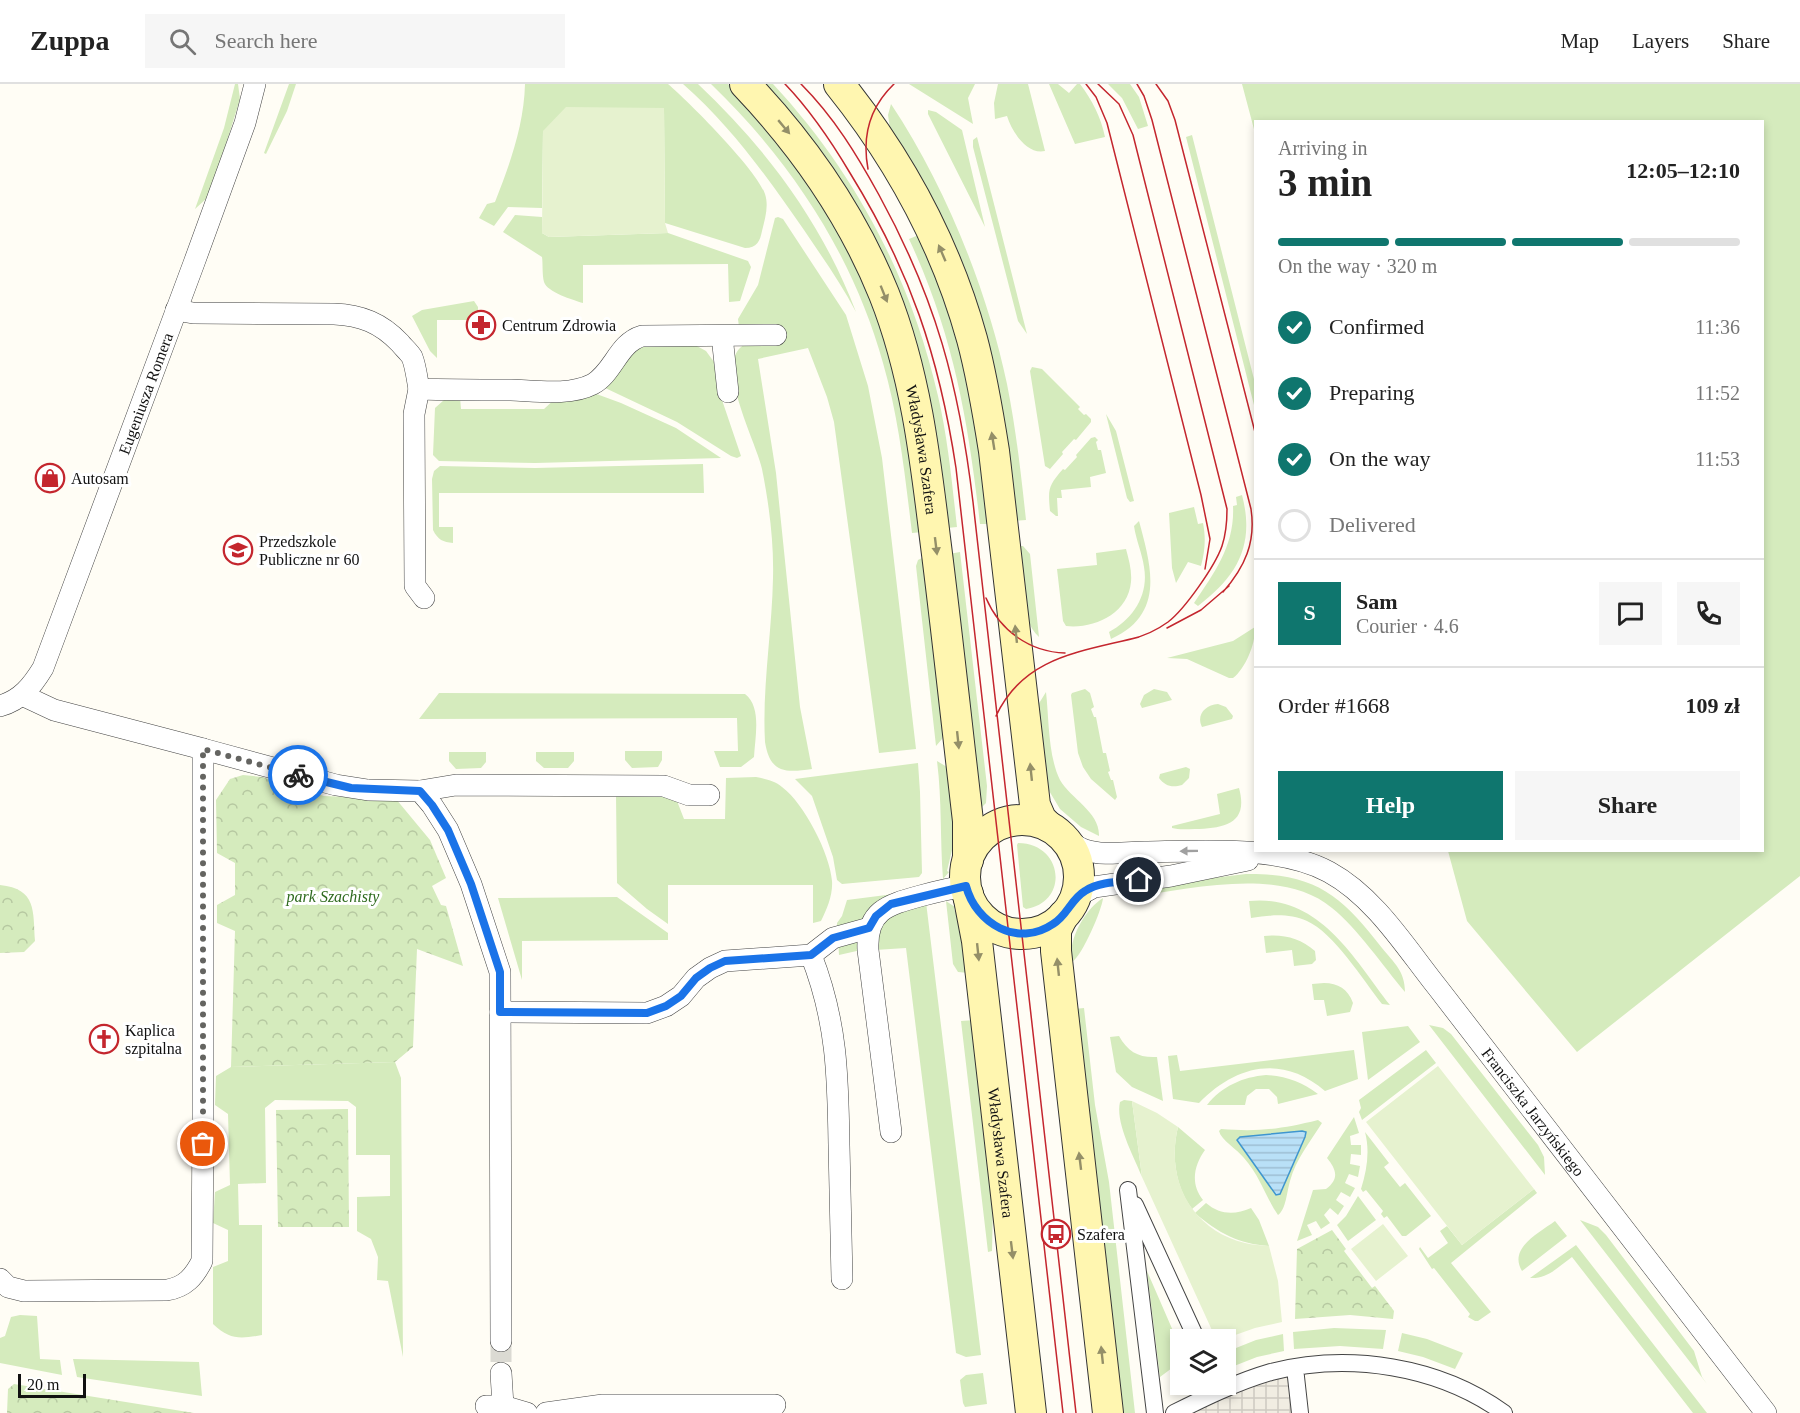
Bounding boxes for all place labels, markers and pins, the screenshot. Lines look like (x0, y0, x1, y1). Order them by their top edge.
pharmacy icon: Centrum Zdrowia (465, 309, 497, 341)
place label: Centrum Zdrowia (502, 317, 616, 334)
shop icon: Autosam (34, 462, 66, 494)
place label: Autosam (71, 470, 129, 487)
place label: Przedszkole Publiczne nr 60 (259, 533, 359, 568)
school or university icon: Przedszkole Publiczne nr 60 (222, 534, 254, 566)
pin (1113, 854, 1164, 905)
place label: Kaplica szpitalna (125, 1022, 182, 1058)
church icon: Kaplica szpitalna (88, 1023, 120, 1055)
pin (177, 1118, 228, 1169)
bus stop icon: Szafera (1040, 1218, 1072, 1250)
place label: Szafera (1077, 1226, 1125, 1243)

